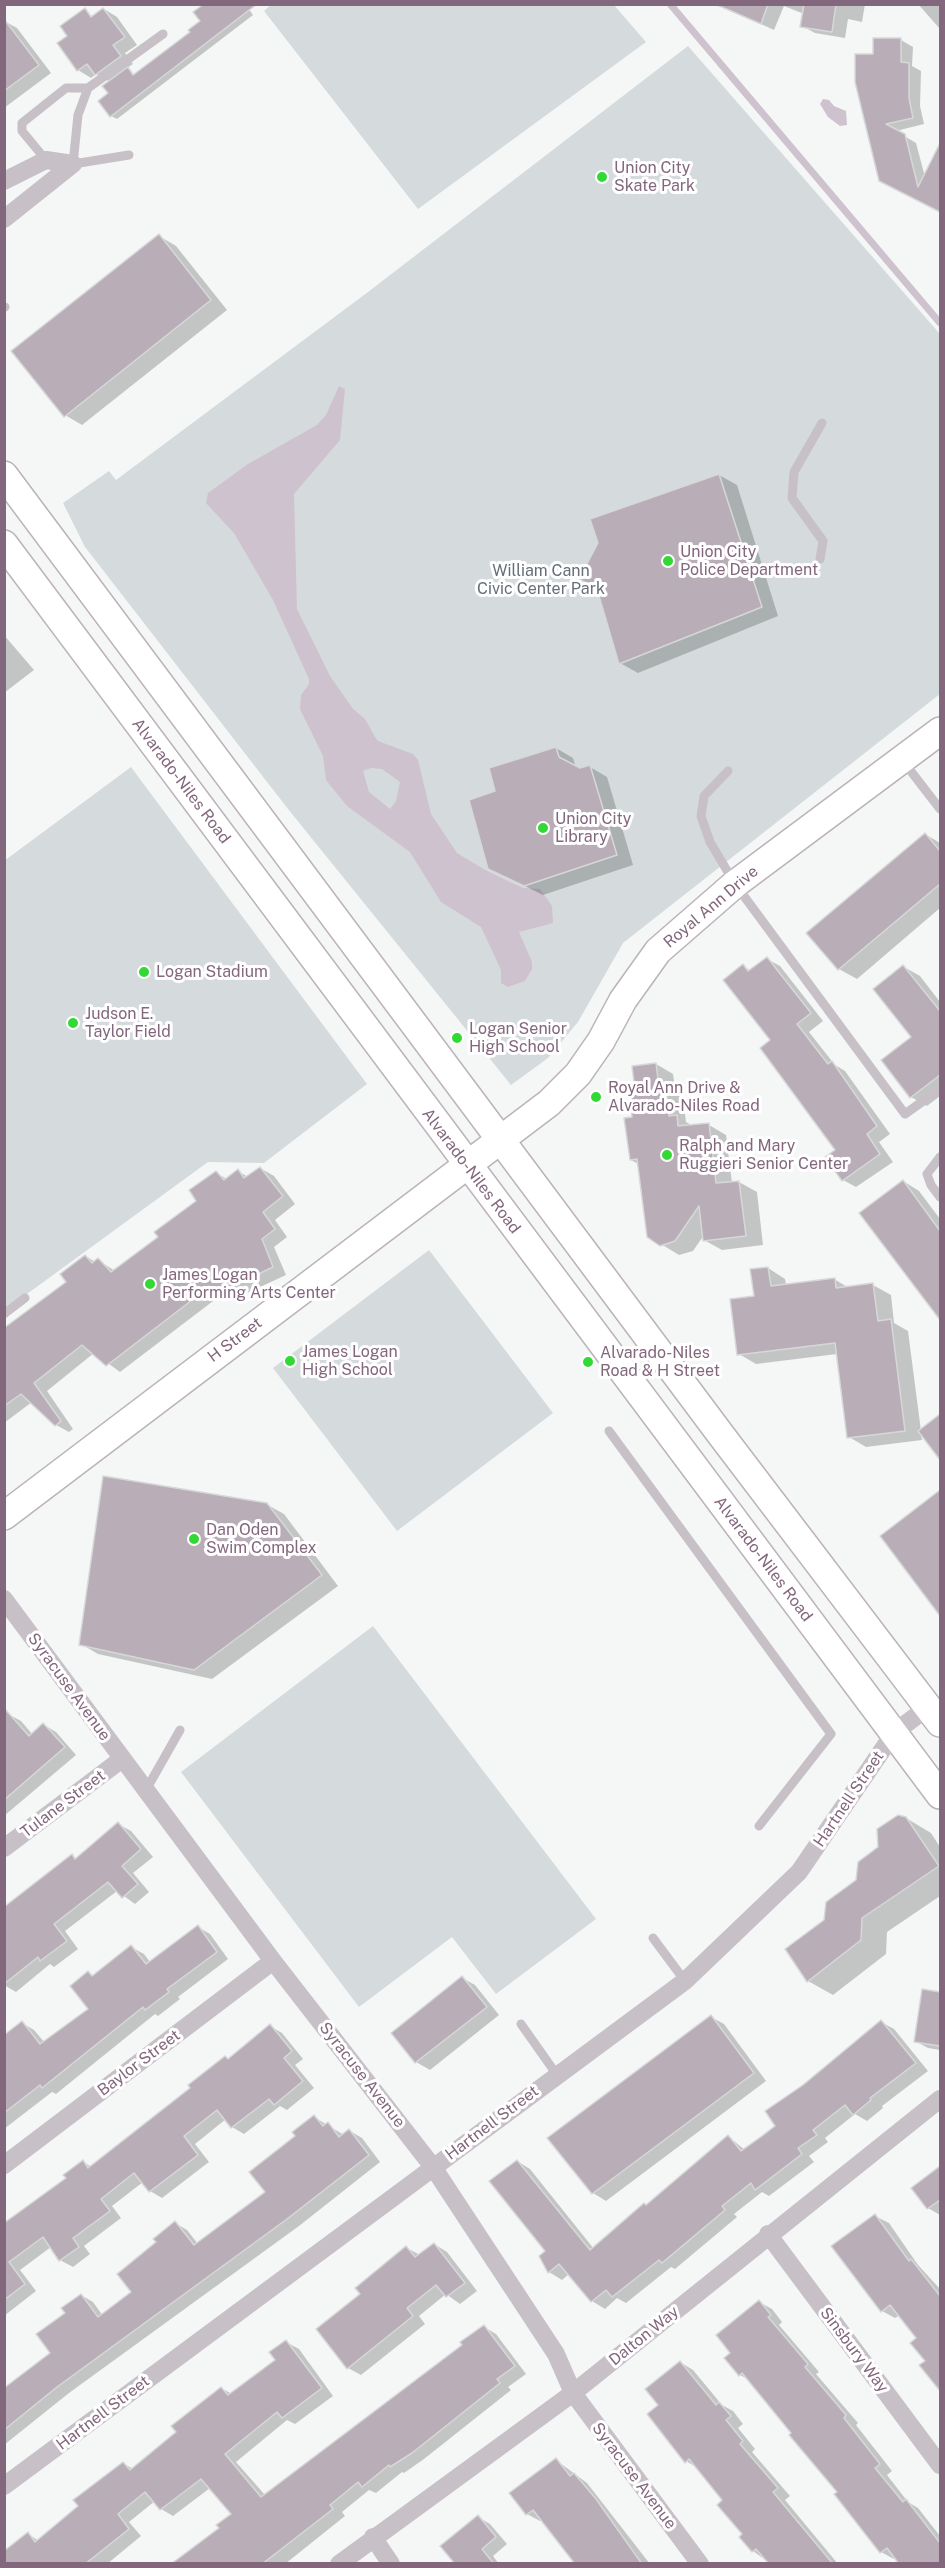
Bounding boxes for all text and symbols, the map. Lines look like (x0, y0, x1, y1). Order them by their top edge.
place label: Union City Skate Park (614, 158, 695, 196)
marker: Union City Skate Park (595, 170, 609, 184)
place label: Union City Police Department (680, 542, 818, 580)
marker: Union City Police Department (661, 554, 675, 568)
park label: William Cann Civic Center Park (477, 561, 605, 599)
street label: Alvarado-Niles Road (128, 715, 234, 847)
place label: Union City Library (555, 809, 631, 847)
marker: Union City Library (536, 821, 550, 835)
street label: Royal Ann Drive (660, 862, 762, 952)
place label: Logan Stadium (156, 962, 268, 982)
marker: Logan Stadium (137, 965, 151, 979)
place label: Judson E. Taylor Field (85, 1004, 171, 1042)
marker: Judson E. Taylor Field (66, 1016, 80, 1030)
place label: Logan Senior High School (469, 1019, 567, 1057)
marker: Logan Senior High School (450, 1031, 464, 1045)
place label: Royal Ann Drive & Alvarado-Niles Road (608, 1078, 760, 1116)
marker: Royal Ann Drive & Alvarado-Niles Road (589, 1090, 603, 1104)
street label: Alvarado-Niles Road (418, 1105, 524, 1237)
place label: Ralph and Mary Ruggieri Senior Center (679, 1136, 848, 1174)
marker: Ralph and Mary Ruggieri Senior Center (660, 1148, 674, 1162)
place label: James Logan Performing Arts Center (162, 1265, 336, 1303)
marker: James Logan Performing Arts Center (143, 1277, 157, 1291)
street label: H Street (204, 1313, 266, 1367)
place label: James Logan High School (302, 1342, 398, 1380)
place label: Alvarado-Niles Road & H Street (600, 1343, 720, 1381)
marker: James Logan High School (283, 1354, 297, 1368)
marker: Alvarado-Niles Road & H Street (581, 1355, 595, 1369)
street label: Alvarado-Niles Road (710, 1493, 816, 1625)
place label: Dan Oden Swim Complex (206, 1520, 316, 1558)
marker: Dan Oden Swim Complex (187, 1532, 201, 1546)
street label: Syracuse Avenue (24, 1630, 114, 1744)
street label: Hartnell Street (810, 1747, 888, 1851)
street label: Tulane Street (17, 1766, 109, 1842)
street label: Syracuse Avenue (315, 2019, 409, 2131)
street label: Baylor Street (94, 2026, 184, 2100)
street label: Hartnell Street (442, 2082, 542, 2164)
street label: Dalton Way (605, 2302, 683, 2370)
street label: Sinsbury Way (816, 2304, 892, 2396)
street label: Hartnell Street (53, 2372, 153, 2454)
street label: Syracuse Avenue (588, 2419, 680, 2533)

